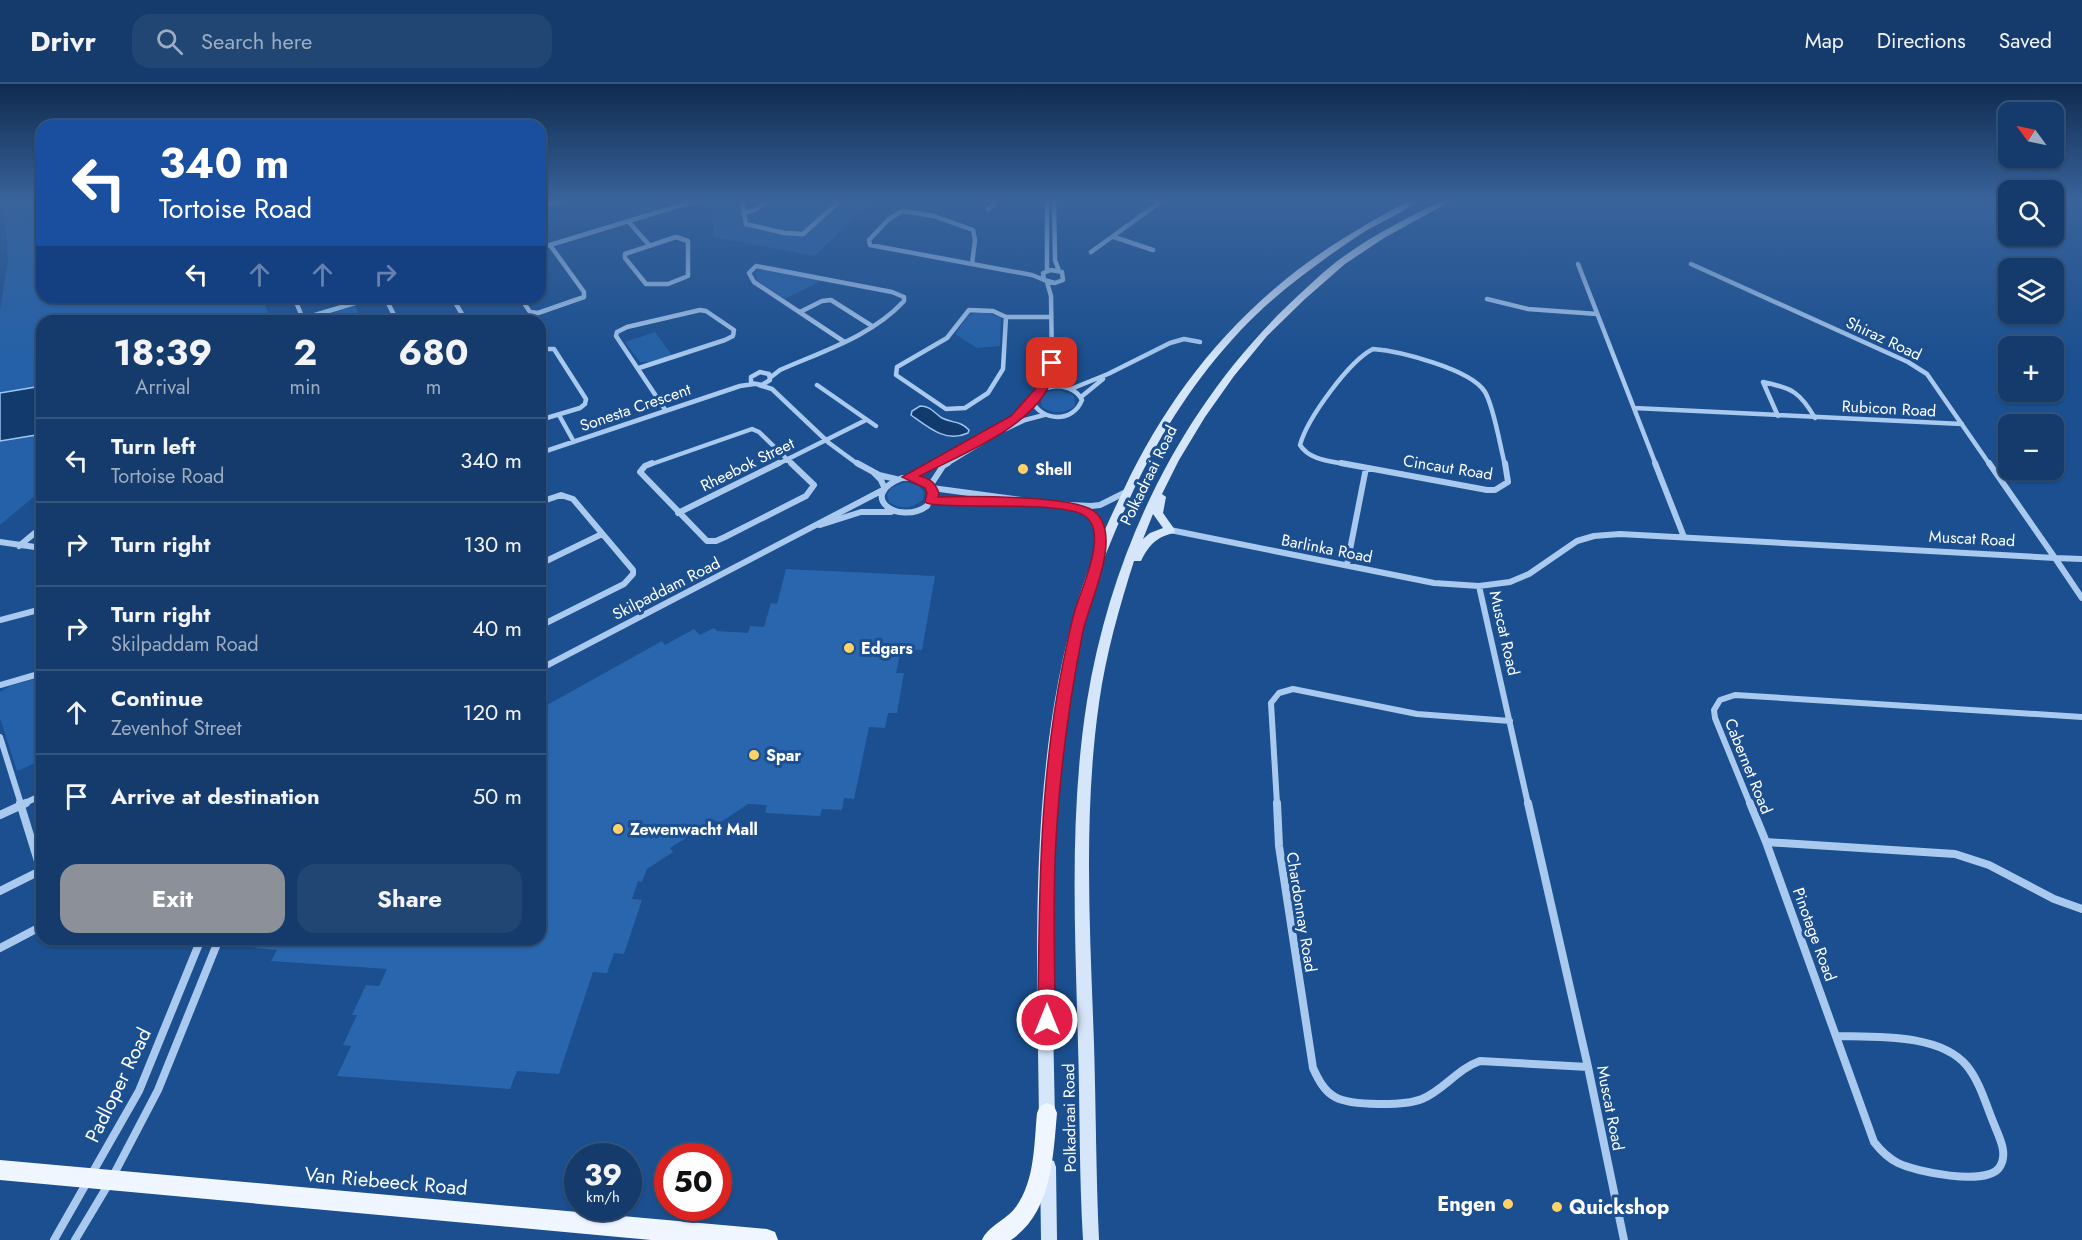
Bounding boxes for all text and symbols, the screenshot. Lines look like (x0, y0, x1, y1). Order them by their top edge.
search box (132, 14, 552, 68)
text: Drivr (30, 21, 96, 62)
icon: search (153, 25, 186, 58)
text: Search here (201, 25, 312, 57)
text: Map (1805, 26, 1844, 56)
text: Directions (1877, 26, 1966, 56)
text: Saved (1999, 26, 2052, 56)
north arrow (1998, 102, 2064, 168)
map controls (1998, 102, 2064, 480)
text: 340 m (159, 133, 289, 194)
icon: left (60, 144, 138, 222)
button: search (1998, 180, 2064, 246)
text: Tortoise Road (159, 189, 312, 228)
icon: left (180, 258, 213, 291)
icon: ahead (243, 258, 276, 291)
icon: ahead (306, 258, 339, 291)
icon: right (369, 258, 402, 291)
button: layers (1998, 258, 2064, 324)
street label: Shiraz Road (1842, 311, 1925, 366)
text: 18:39 (113, 326, 212, 378)
text: 2 (293, 326, 317, 378)
text: 680 (398, 326, 469, 378)
button: + (1998, 336, 2064, 402)
pin (1026, 337, 1077, 388)
icon: arrive (1035, 346, 1068, 379)
text: Arrival (135, 373, 190, 402)
text: min (290, 373, 321, 402)
text: m (426, 373, 441, 402)
street label: Sonesta Crescent (577, 378, 694, 437)
street label: Rubicon Road (1841, 395, 1937, 422)
button: − (1998, 414, 2064, 480)
street label: Polkadraai Road (1114, 421, 1183, 529)
text: Turn left (111, 430, 196, 462)
street label: Rheebok Street (696, 432, 798, 497)
icon: left (60, 444, 93, 477)
text: 340 m (460, 444, 522, 476)
street label: Cincaut Road (1401, 449, 1494, 486)
place label: Shell (1035, 458, 1072, 481)
text: Tortoise Road (111, 462, 225, 491)
marker: Shell (1016, 462, 1030, 476)
street label: Muscat Road (1928, 525, 2016, 552)
icon: right (60, 528, 93, 561)
text: Turn right (111, 528, 211, 560)
text: 130 m (463, 528, 522, 560)
street label: Barlinka Road (1279, 528, 1374, 569)
street label: Skilpaddam Road (608, 551, 724, 626)
street label: Muscat Road (1484, 588, 1525, 678)
text: Turn right (111, 598, 211, 630)
icon: right (60, 612, 93, 645)
text: 40 m (472, 612, 522, 644)
text: Skilpaddam Road (111, 630, 259, 659)
place label: Edgars (861, 637, 913, 660)
marker: Edgars (842, 641, 856, 655)
text: Continue (111, 682, 203, 714)
icon: ahead (60, 696, 93, 729)
text: 120 m (463, 696, 522, 728)
text: Zevenhof Street (111, 714, 241, 743)
street label: Cabernet Road (1719, 715, 1778, 817)
place label: Spar (766, 744, 801, 767)
marker: Spar (747, 748, 761, 762)
icon: arrive (60, 780, 93, 813)
text: Arrive at destination (111, 780, 320, 812)
text: 50 m (473, 780, 522, 812)
place label: Zewenwacht Mall (630, 818, 758, 841)
marker: Zewenwacht Mall (611, 822, 625, 836)
street label: Chardonnay Road (1281, 850, 1322, 974)
button: Exit (60, 864, 285, 933)
button: Share (297, 864, 522, 933)
street label: Pinotage Road (1787, 884, 1842, 984)
position arrow (1015, 988, 1079, 1052)
street label: Padloper Road (78, 1023, 159, 1148)
street label: Polkadraai Road (1057, 1063, 1082, 1173)
street label: Muscat Road (1591, 1064, 1630, 1153)
speed limit sign: 50 (654, 1143, 732, 1221)
text: 39 (584, 1153, 622, 1196)
street label: Van Riebeeck Road (303, 1160, 469, 1203)
text: km/h (586, 1186, 620, 1208)
place label: Engen (1437, 1190, 1496, 1219)
place label: Quickshop (1569, 1193, 1669, 1222)
marker: Engen (1501, 1197, 1515, 1211)
marker: Quickshop (1550, 1200, 1564, 1214)

